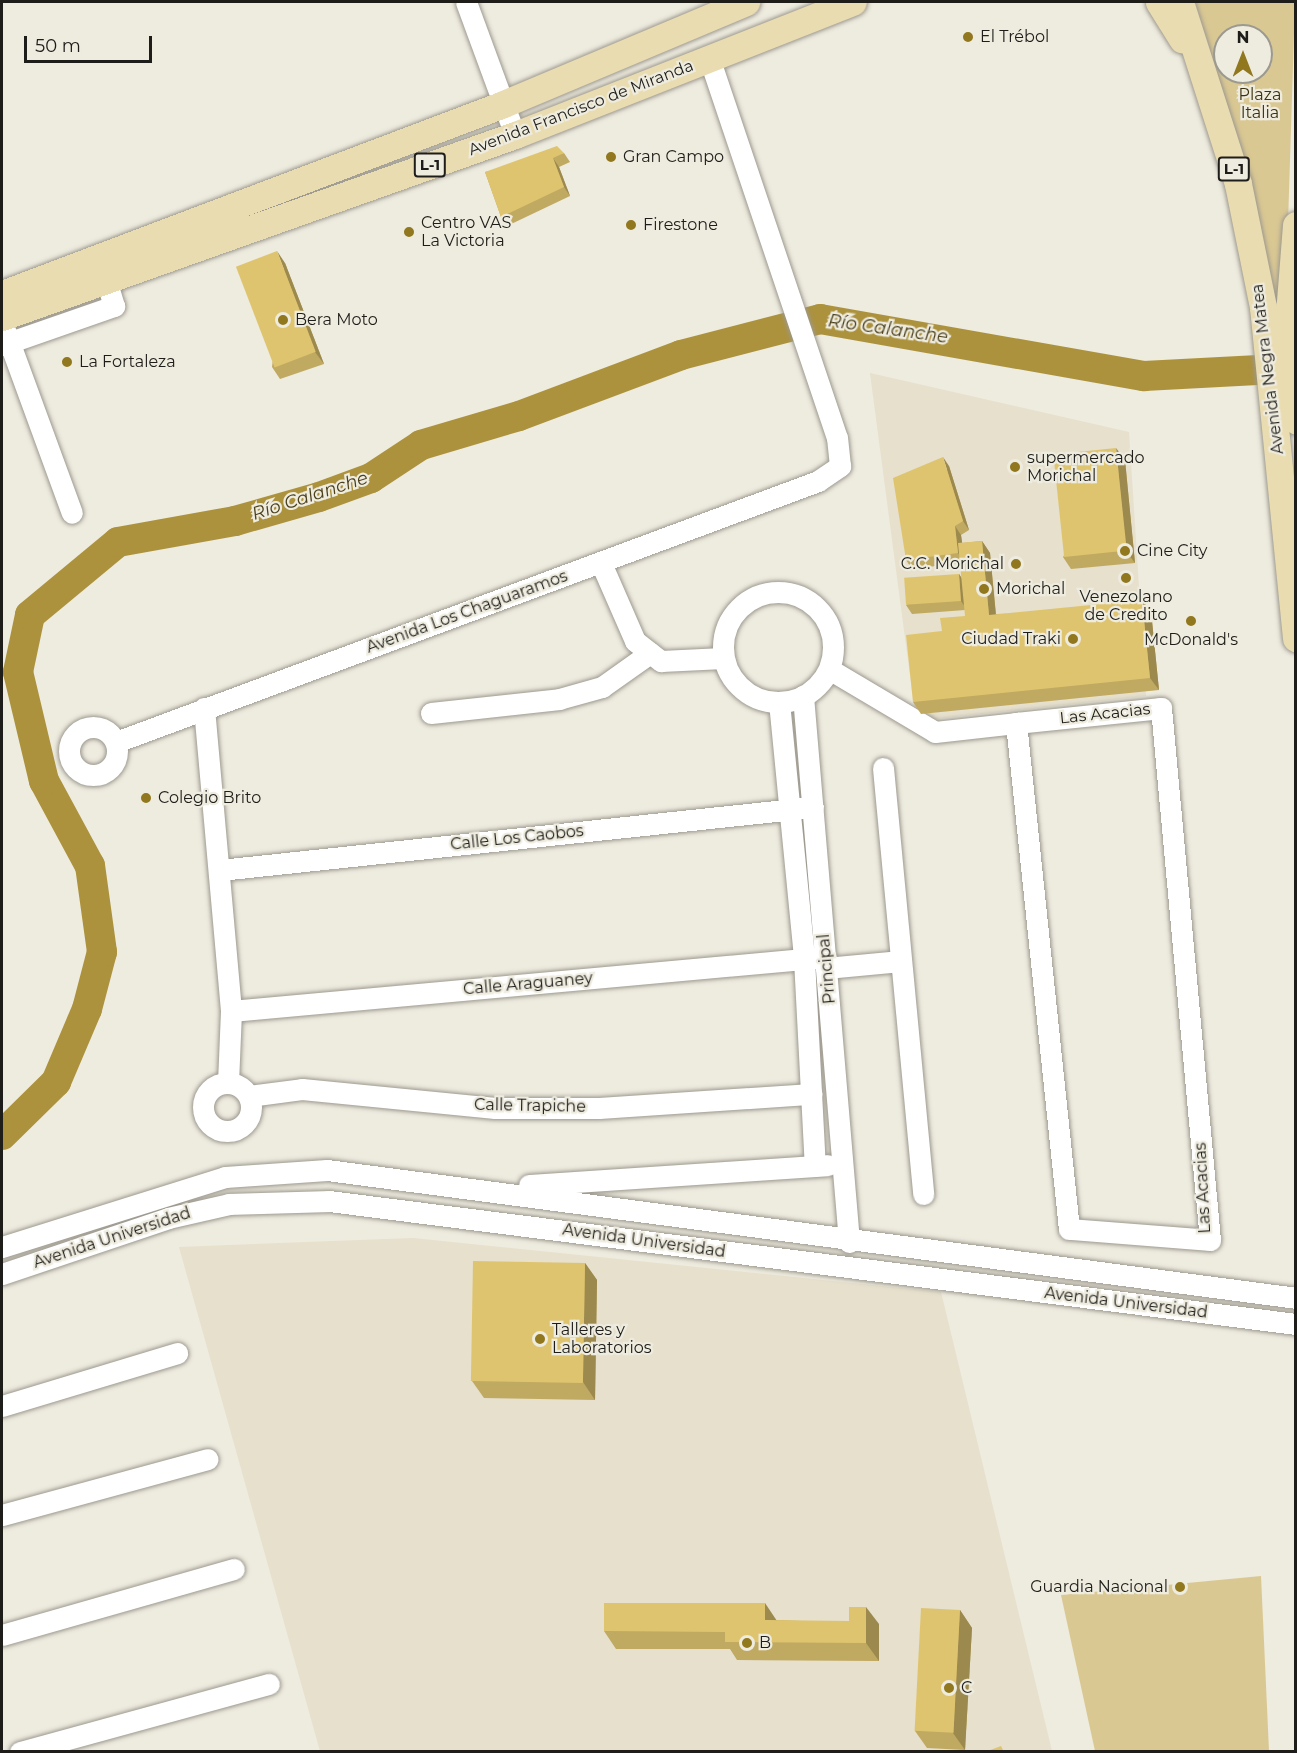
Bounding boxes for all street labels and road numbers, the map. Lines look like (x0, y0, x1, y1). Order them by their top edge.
street label: Avenida Francisco de Miranda (466, 56, 696, 160)
road number: L-1 (414, 153, 446, 177)
road number: L-1 (1218, 157, 1250, 181)
street label: Avenida Negra Matea (1248, 283, 1288, 455)
street label: Avenida Los Chaguaramos (364, 567, 570, 657)
street label: Las Acacias (1059, 700, 1151, 728)
street label: Calle Los Caobos (449, 821, 585, 855)
street label: Principal (814, 933, 840, 1005)
street label: Calle Araguaney (462, 969, 594, 999)
street label: Calle Trapiche (474, 1095, 586, 1117)
street label: Las Acacias (1191, 1142, 1215, 1234)
street label: Avenida Universidad (31, 1203, 193, 1273)
street label: Avenida Universidad (561, 1220, 727, 1262)
street label: Avenida Universidad (1043, 1283, 1209, 1323)

